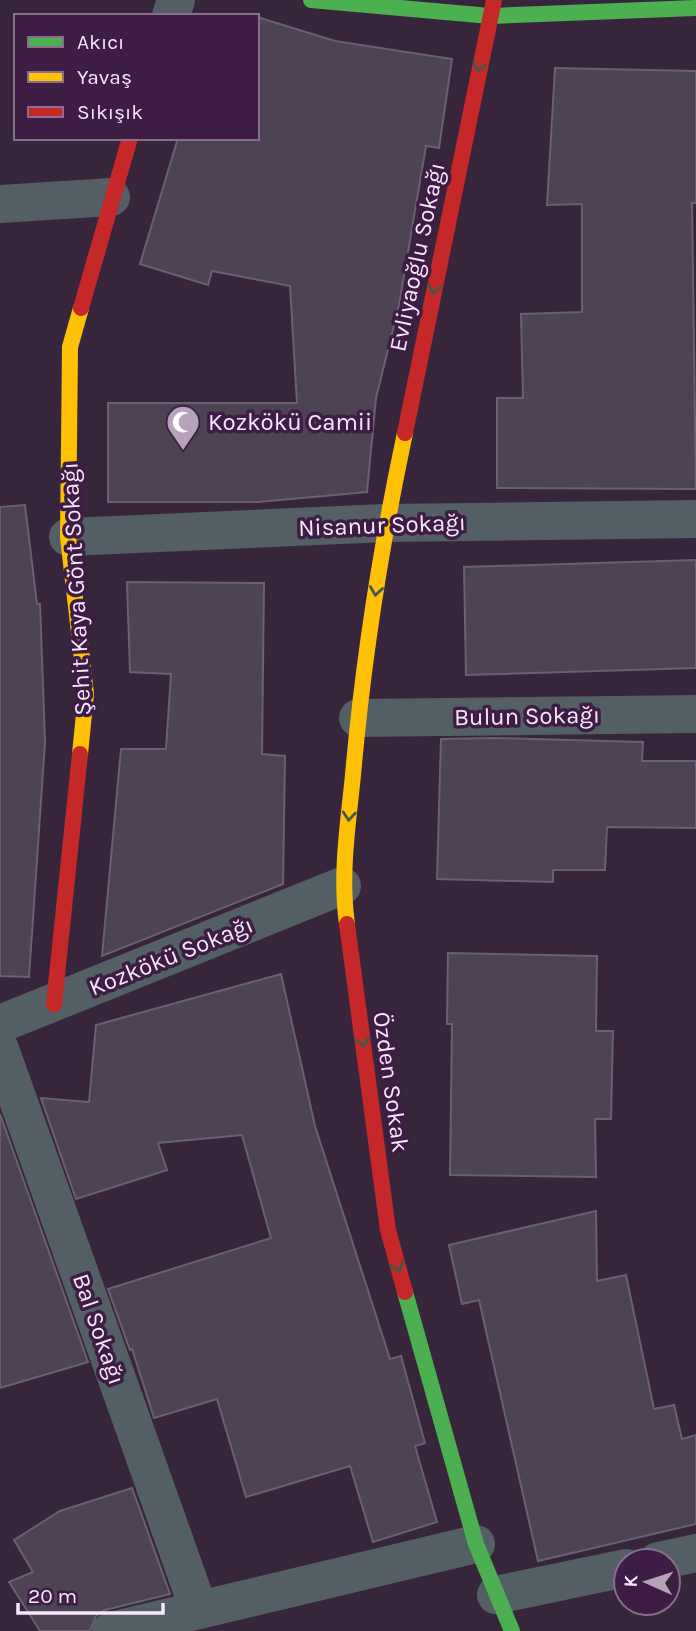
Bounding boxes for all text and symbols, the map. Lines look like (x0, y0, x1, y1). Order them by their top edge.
legend (14, 14, 259, 140)
text: Akıcı (77, 30, 124, 54)
one-way arrow (473, 61, 488, 73)
text: Yavaş (77, 65, 132, 89)
text: Sıkışık (77, 100, 143, 124)
street label: Evliyaoğlu Sokağı (383, 160, 451, 354)
one-way arrow (427, 283, 442, 295)
mosque icon: Kozkökü Camii (164, 403, 202, 452)
place label: Kozkökü Camii (208, 408, 372, 436)
street label: Şehit Kaya Gönt Sokağı (55, 461, 97, 717)
street label: Nisanur Sokağı (298, 508, 466, 542)
one-way arrow (369, 585, 384, 596)
street label: Bulun Sokağı (454, 701, 600, 731)
one-way arrow (341, 810, 356, 822)
street label: Kozkökü Sokağı (85, 910, 257, 1002)
street label: Özden Sokak (367, 1010, 415, 1154)
one-way arrow (355, 1036, 370, 1048)
one-way arrow (390, 1260, 404, 1272)
street label: Bal Sokağı (67, 1270, 131, 1388)
north arrow (612, 1547, 682, 1617)
scale bar (18, 1572, 163, 1616)
text: K (620, 1574, 642, 1588)
text: 20 m (28, 1584, 77, 1608)

